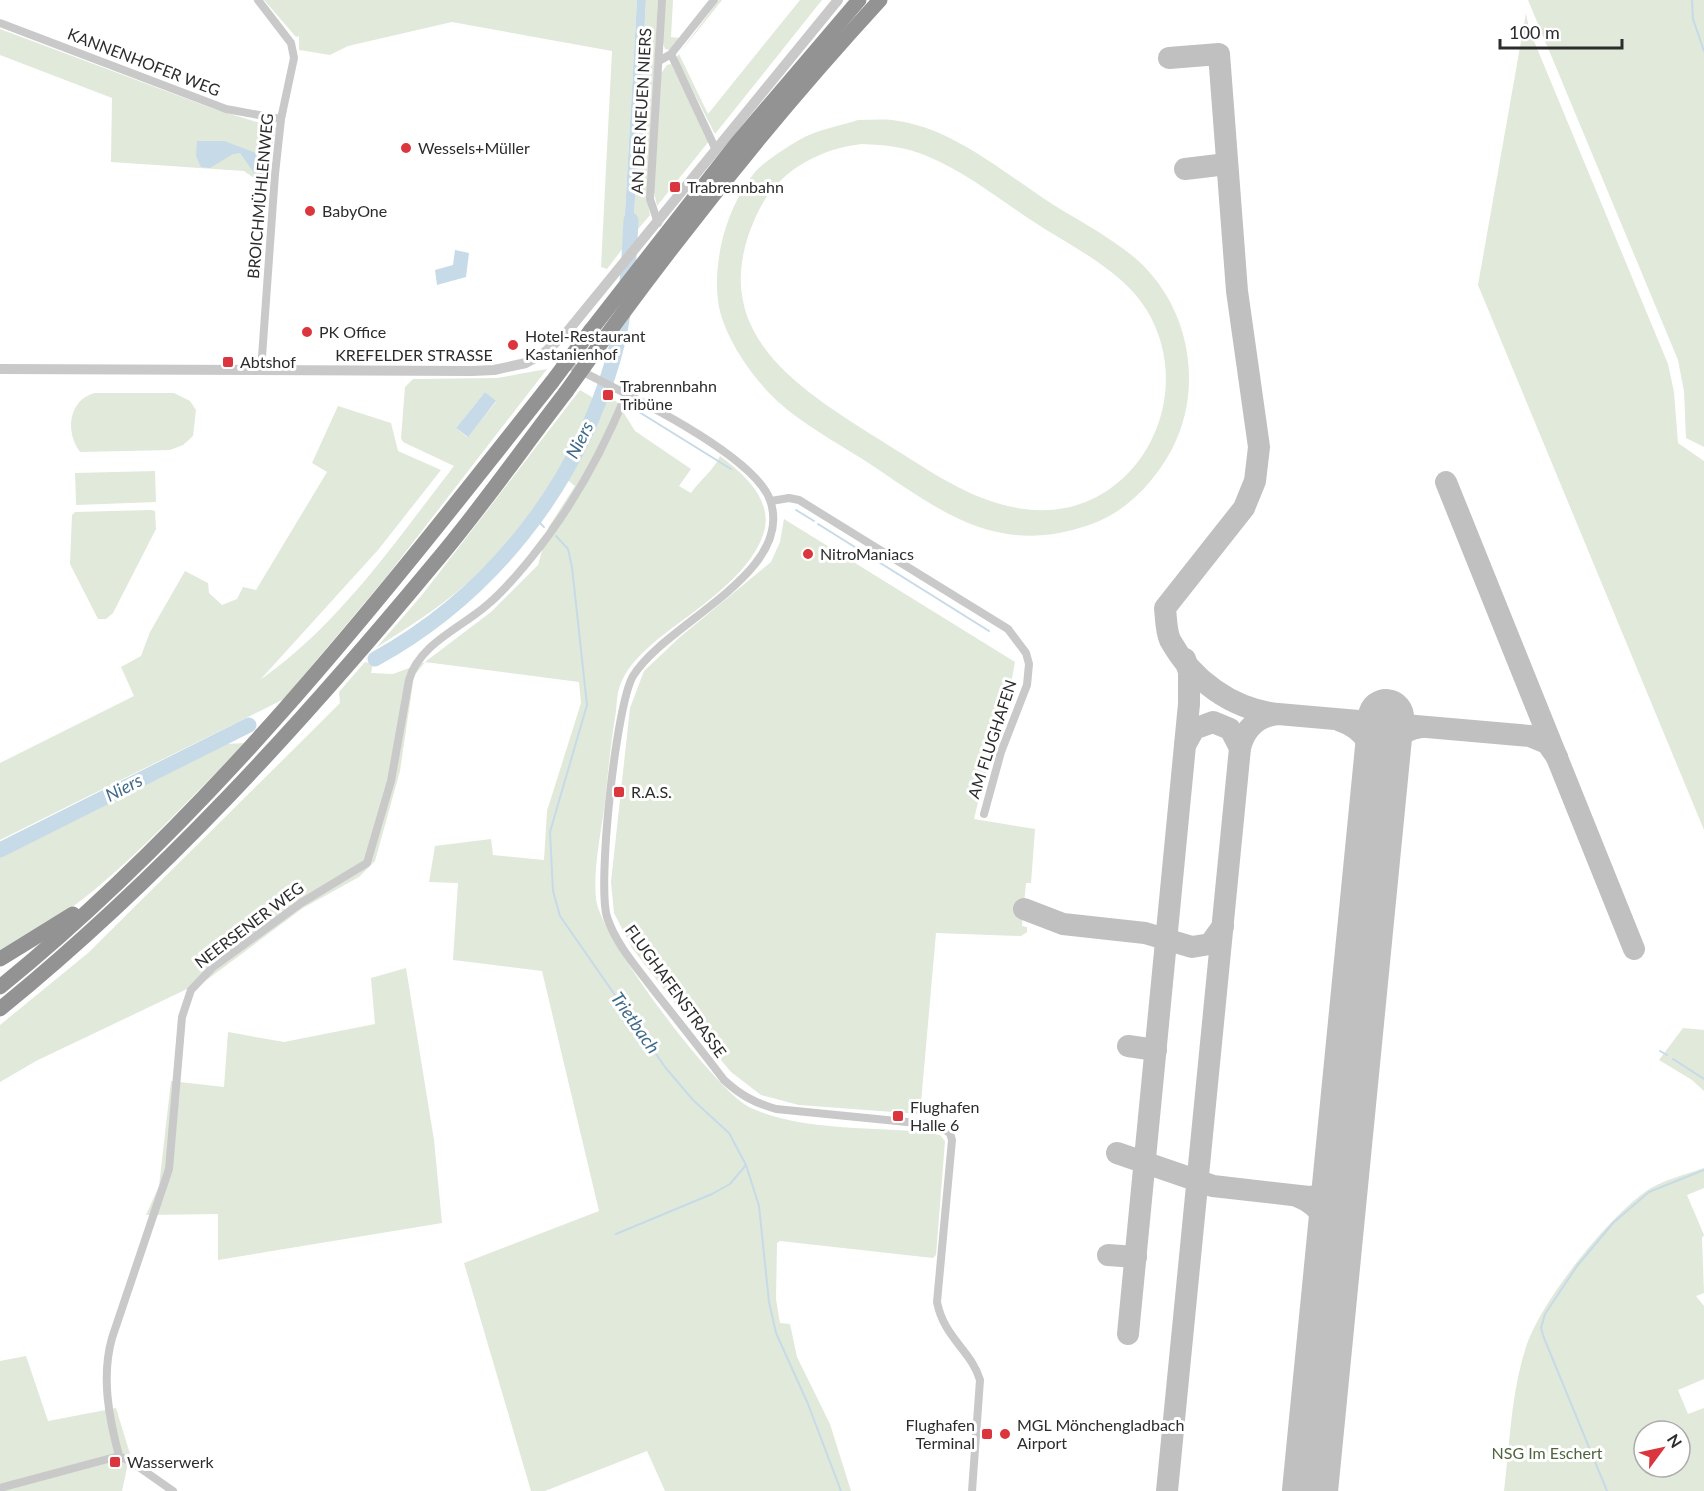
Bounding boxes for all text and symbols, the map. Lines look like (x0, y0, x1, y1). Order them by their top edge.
scale bar (1500, 12, 1622, 50)
text: 100 m (1509, 21, 1560, 43)
street label: KANNENHOFER WEG (65, 24, 223, 99)
street label: AN DER NEUEN NIERS (627, 28, 654, 194)
street label: BROICHMÜHLENWEG (243, 112, 276, 280)
place label: Wessels+Müller (418, 138, 530, 157)
marker: Wessels+Müller (399, 141, 413, 155)
place label: Trabrennbahn (687, 177, 784, 196)
marker: Trabrennbahn (668, 180, 682, 194)
place label: BabyOne (322, 201, 387, 220)
marker: BabyOne (303, 204, 317, 218)
place label: PK Office (319, 322, 386, 341)
marker: PK Office (300, 325, 314, 339)
place label: Hotel-Restaurant Kastanienhof (525, 326, 646, 363)
marker: Hotel-Restaurant Kastanienhof (506, 338, 520, 352)
street label: KREFELDER STRASSE (335, 345, 493, 364)
place label: Abtshof (240, 352, 296, 371)
marker: Abtshof (221, 355, 235, 369)
place label: Trabrennbahn Tribüne (620, 376, 717, 413)
marker: Trabrennbahn Tribüne (601, 388, 615, 402)
water label: Niers (561, 417, 598, 462)
place label: NitroManiacs (820, 544, 914, 563)
marker: NitroManiacs (801, 547, 815, 561)
street label: AM FLUGHAFEN (963, 677, 1020, 801)
water label: Niers (101, 769, 146, 806)
place label: R.A.S. (631, 782, 672, 801)
marker: R.A.S. (612, 785, 626, 799)
street label: NEERSENER WEG (191, 878, 307, 972)
street label: FLUGHAFENSTRASSE (622, 921, 731, 1061)
water label: Trietbach (607, 988, 665, 1057)
place label: Flughafen Halle 6 (910, 1097, 979, 1134)
marker: Flughafen Halle 6 (891, 1109, 905, 1123)
place label: Flughafen Terminal (906, 1415, 975, 1452)
place label: MGL Mönchengladbach Airport (1017, 1415, 1184, 1452)
north arrow (1632, 1419, 1692, 1479)
marker: Flughafen Terminal (980, 1427, 994, 1441)
marker: MGL Mönchengladbach Airport (998, 1427, 1012, 1441)
text: N (1664, 1430, 1686, 1451)
park label: NSG Im Eschert (1492, 1443, 1603, 1462)
place label: Wasserwerk (127, 1452, 214, 1471)
marker: Wasserwerk (108, 1455, 122, 1469)

